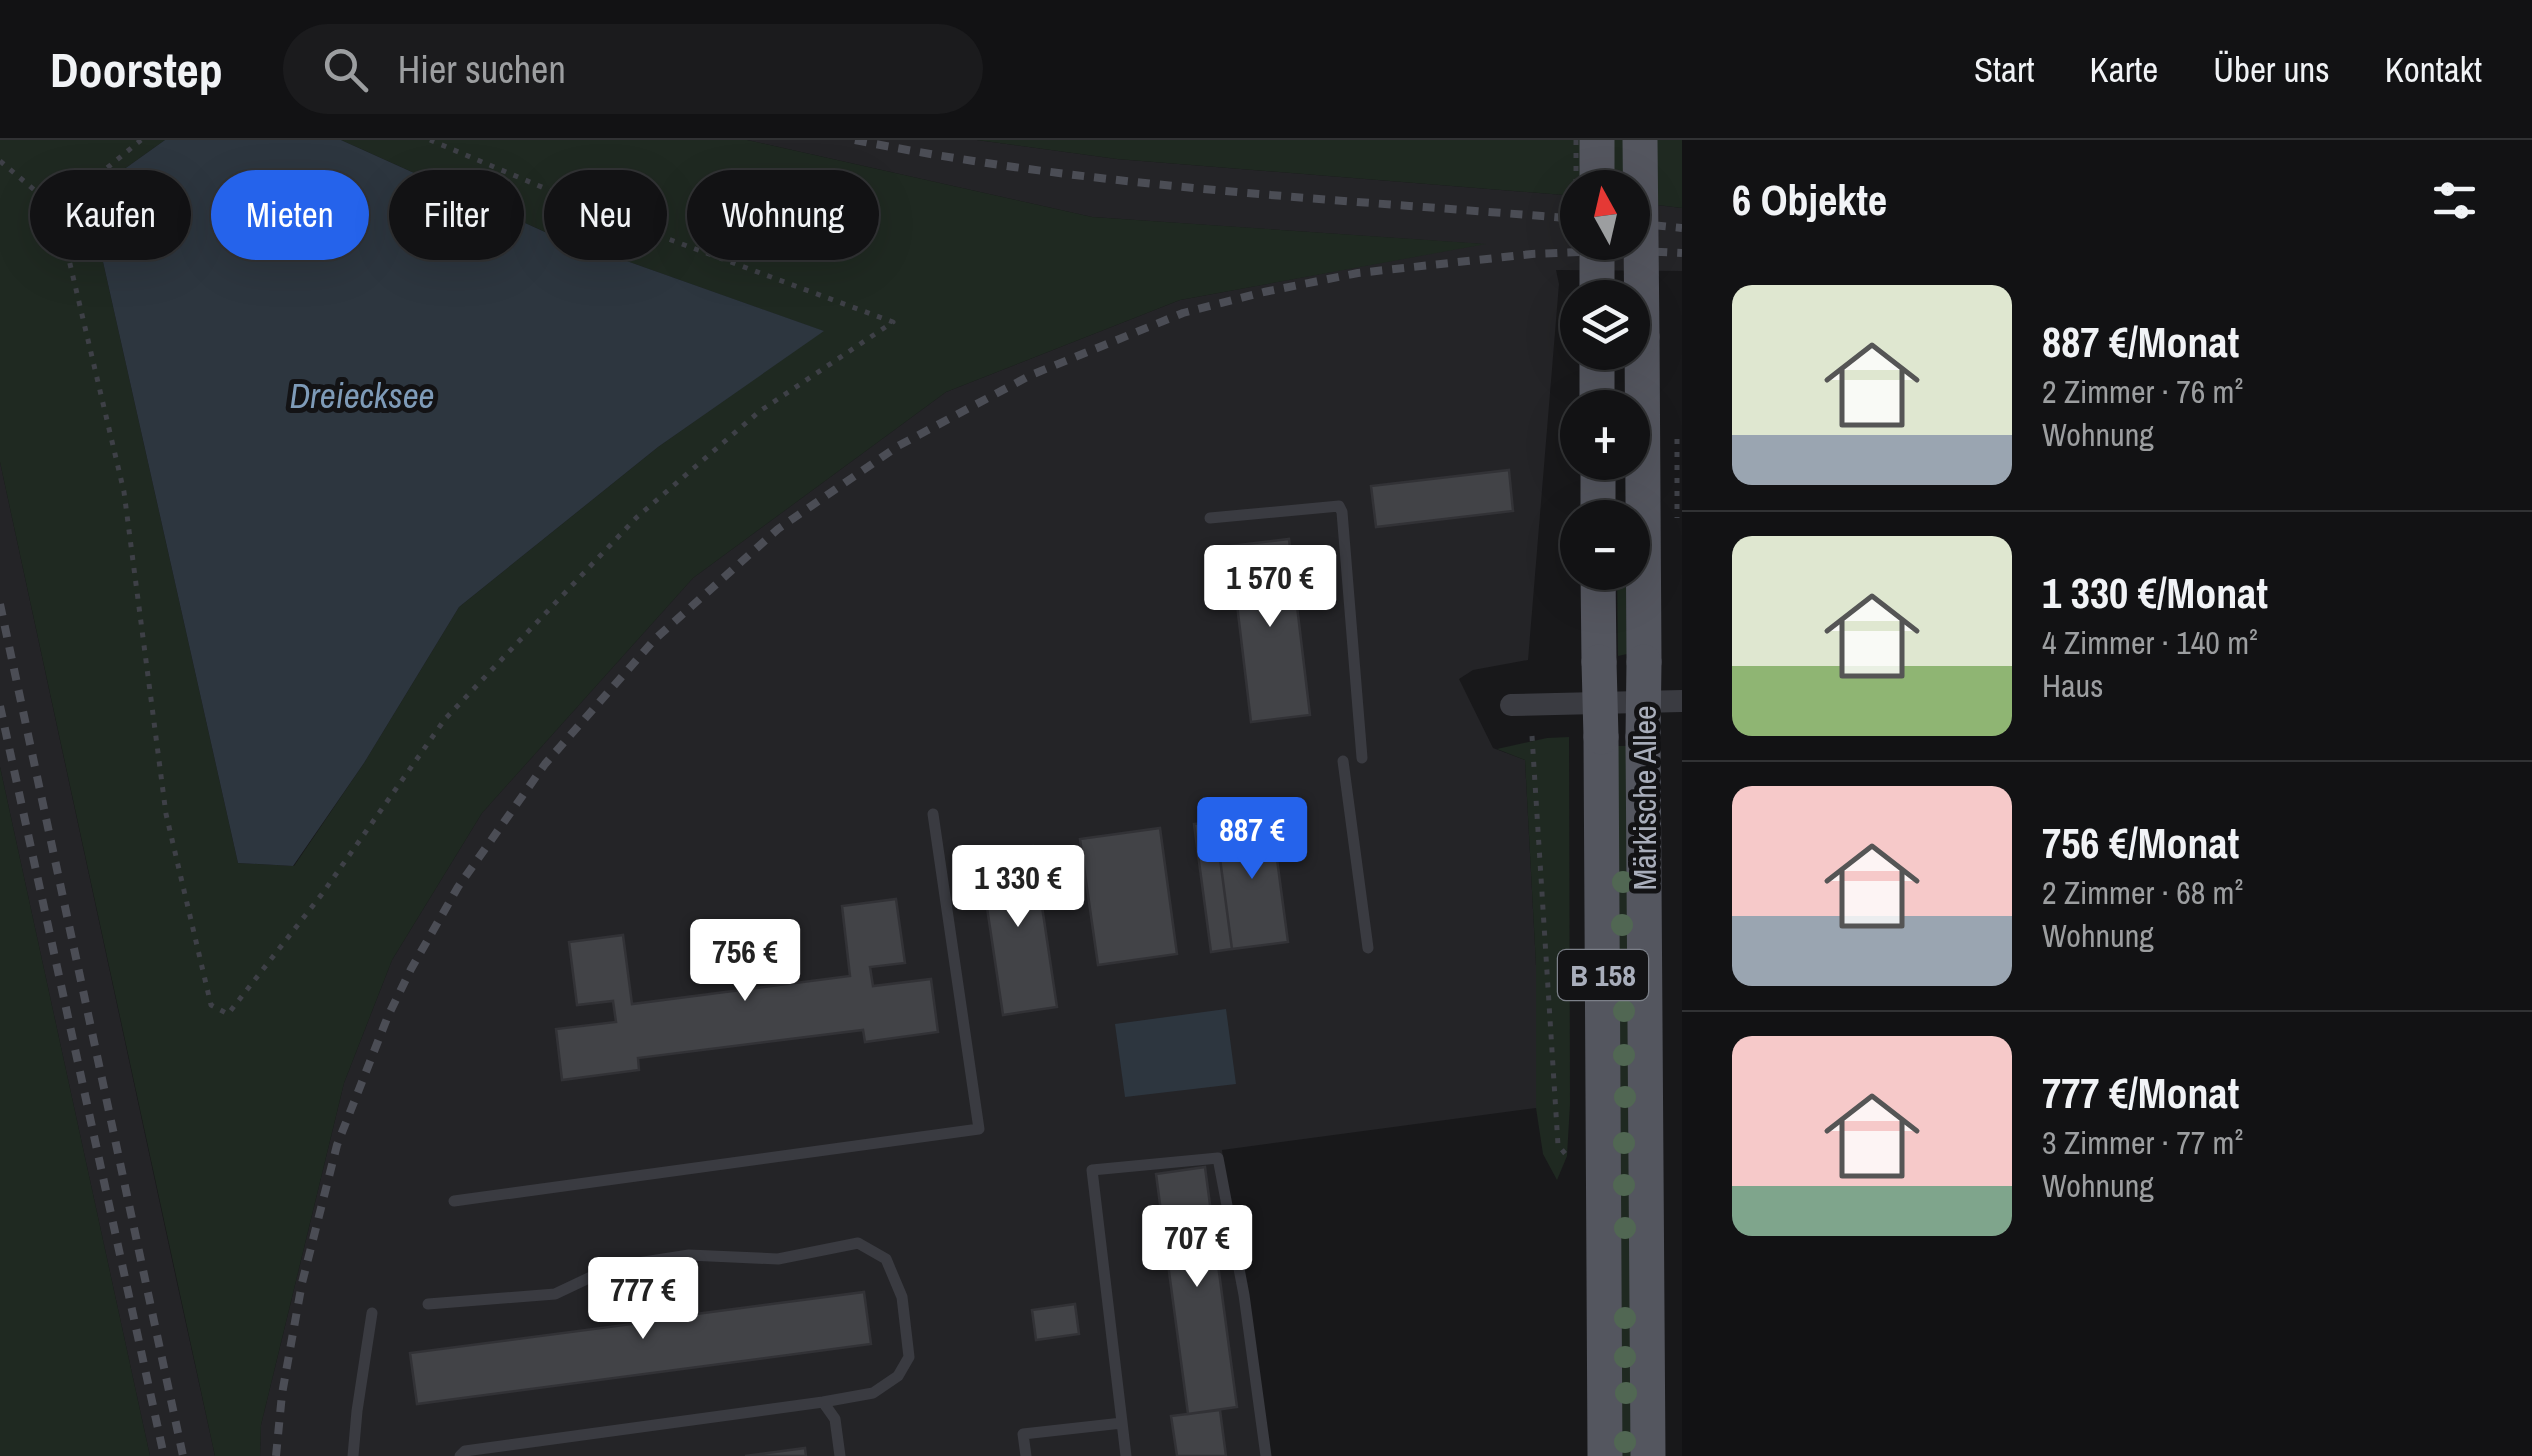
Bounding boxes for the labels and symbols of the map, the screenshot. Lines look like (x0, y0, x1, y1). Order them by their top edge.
north arrow (1560, 170, 1650, 260)
water label: Dreiecksee (289, 372, 435, 419)
pin: 1 570 € (1178, 545, 1362, 630)
street label: Märkische Allee (1623, 705, 1666, 891)
pin: 887 € (1182, 797, 1322, 882)
pin: 1 330 € (926, 845, 1110, 930)
pin: 756 € (675, 919, 815, 1004)
road number: B 158 (1558, 950, 1648, 1000)
pin: 707 € (1127, 1205, 1267, 1290)
pin: 777 € (573, 1257, 713, 1342)

